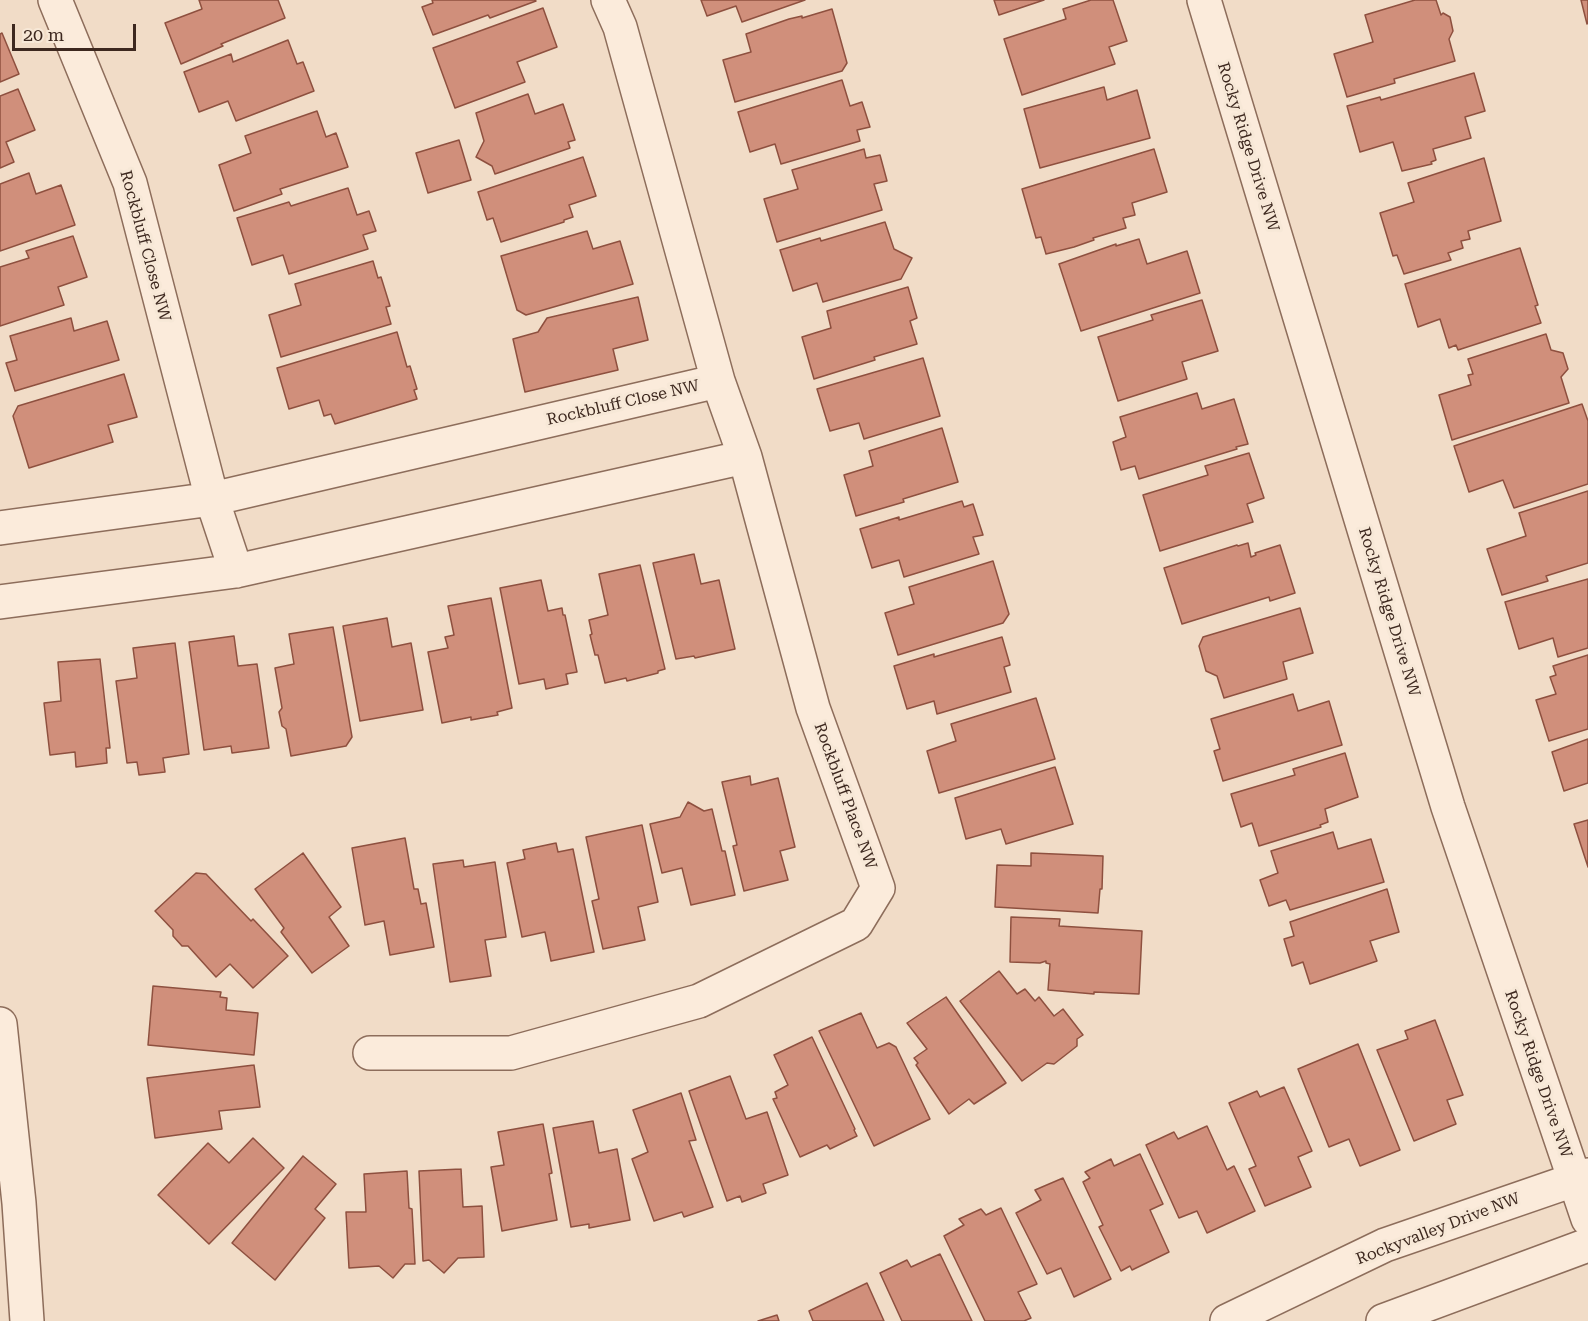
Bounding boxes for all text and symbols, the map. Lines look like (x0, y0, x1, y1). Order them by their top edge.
scale bar (15, 12, 140, 50)
text: 20 m (23, 24, 64, 45)
street label: Rocky Ridge Drive NW (1213, 60, 1283, 234)
street label: Rockbluff Close NW (116, 168, 174, 324)
street label: Rockbluff Close NW (545, 376, 701, 430)
street label: Rocky Ridge Drive NW (1354, 525, 1424, 699)
street label: Rockbluff Place NW (810, 720, 880, 872)
street label: Rocky Ridge Drive NW (1500, 988, 1576, 1160)
street label: Rockyvalley Drive NW (1353, 1189, 1523, 1269)

